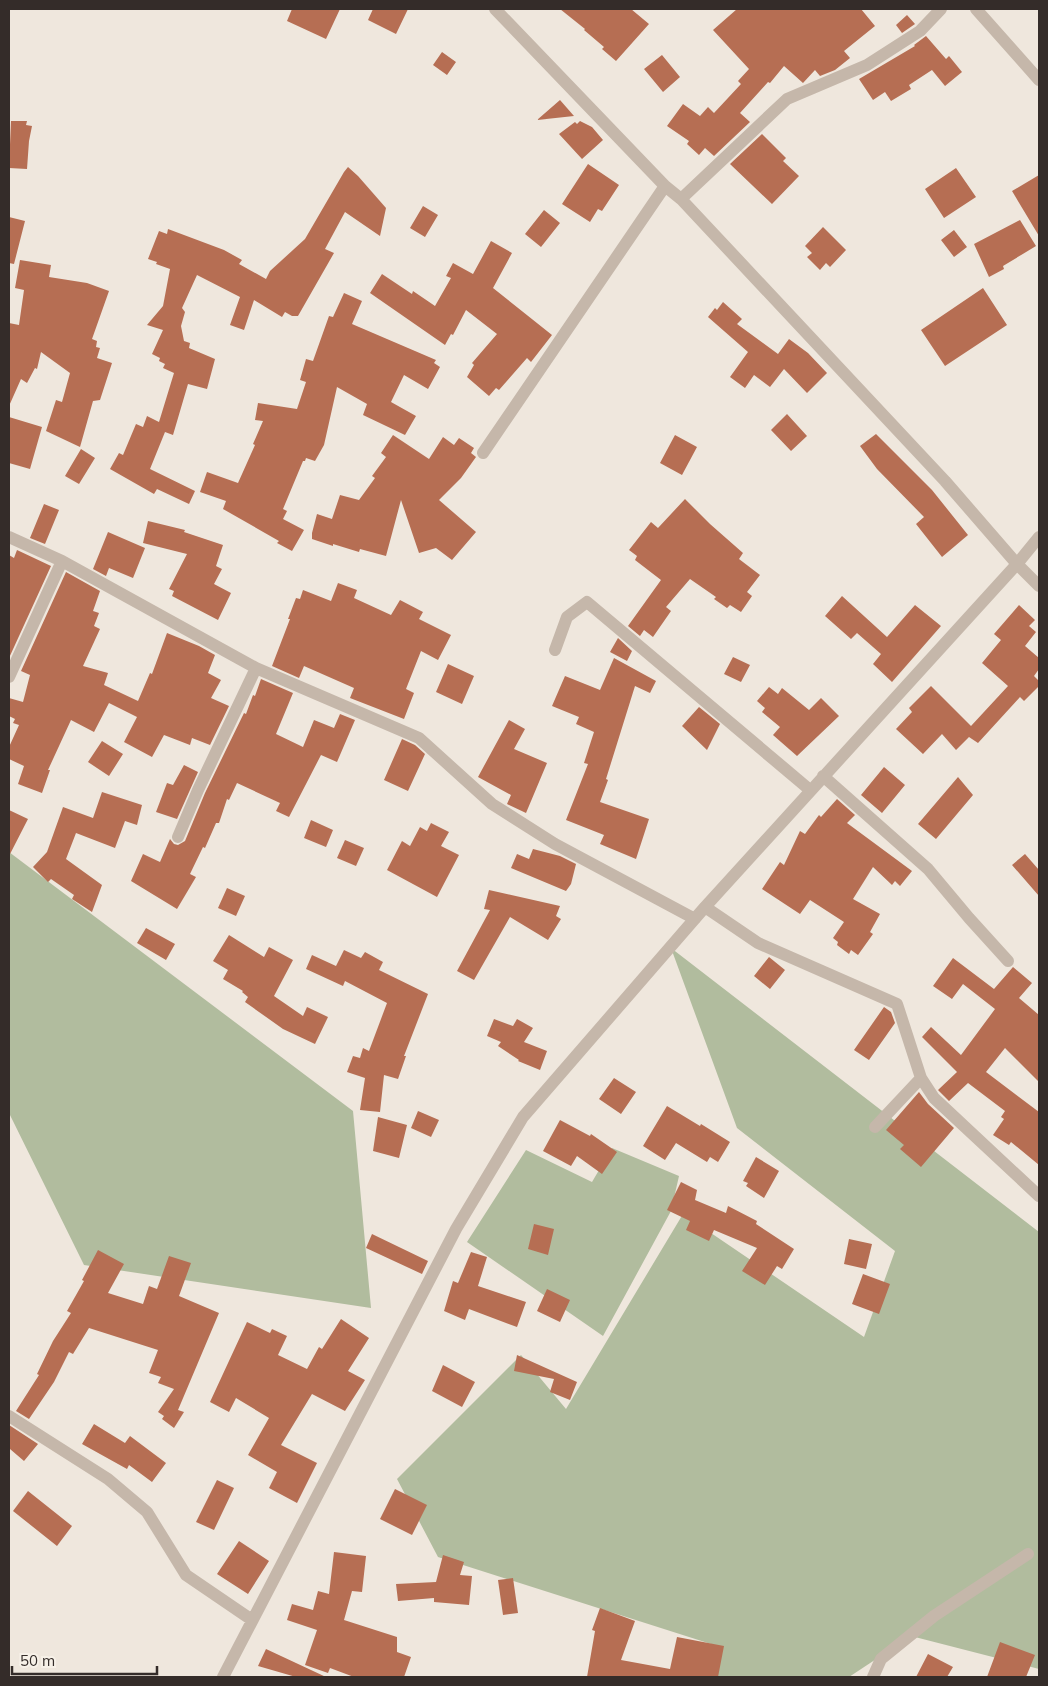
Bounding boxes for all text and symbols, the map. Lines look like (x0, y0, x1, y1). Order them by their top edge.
scale bar (12, 1644, 158, 1676)
text: 50 m (20, 1651, 55, 1670)

